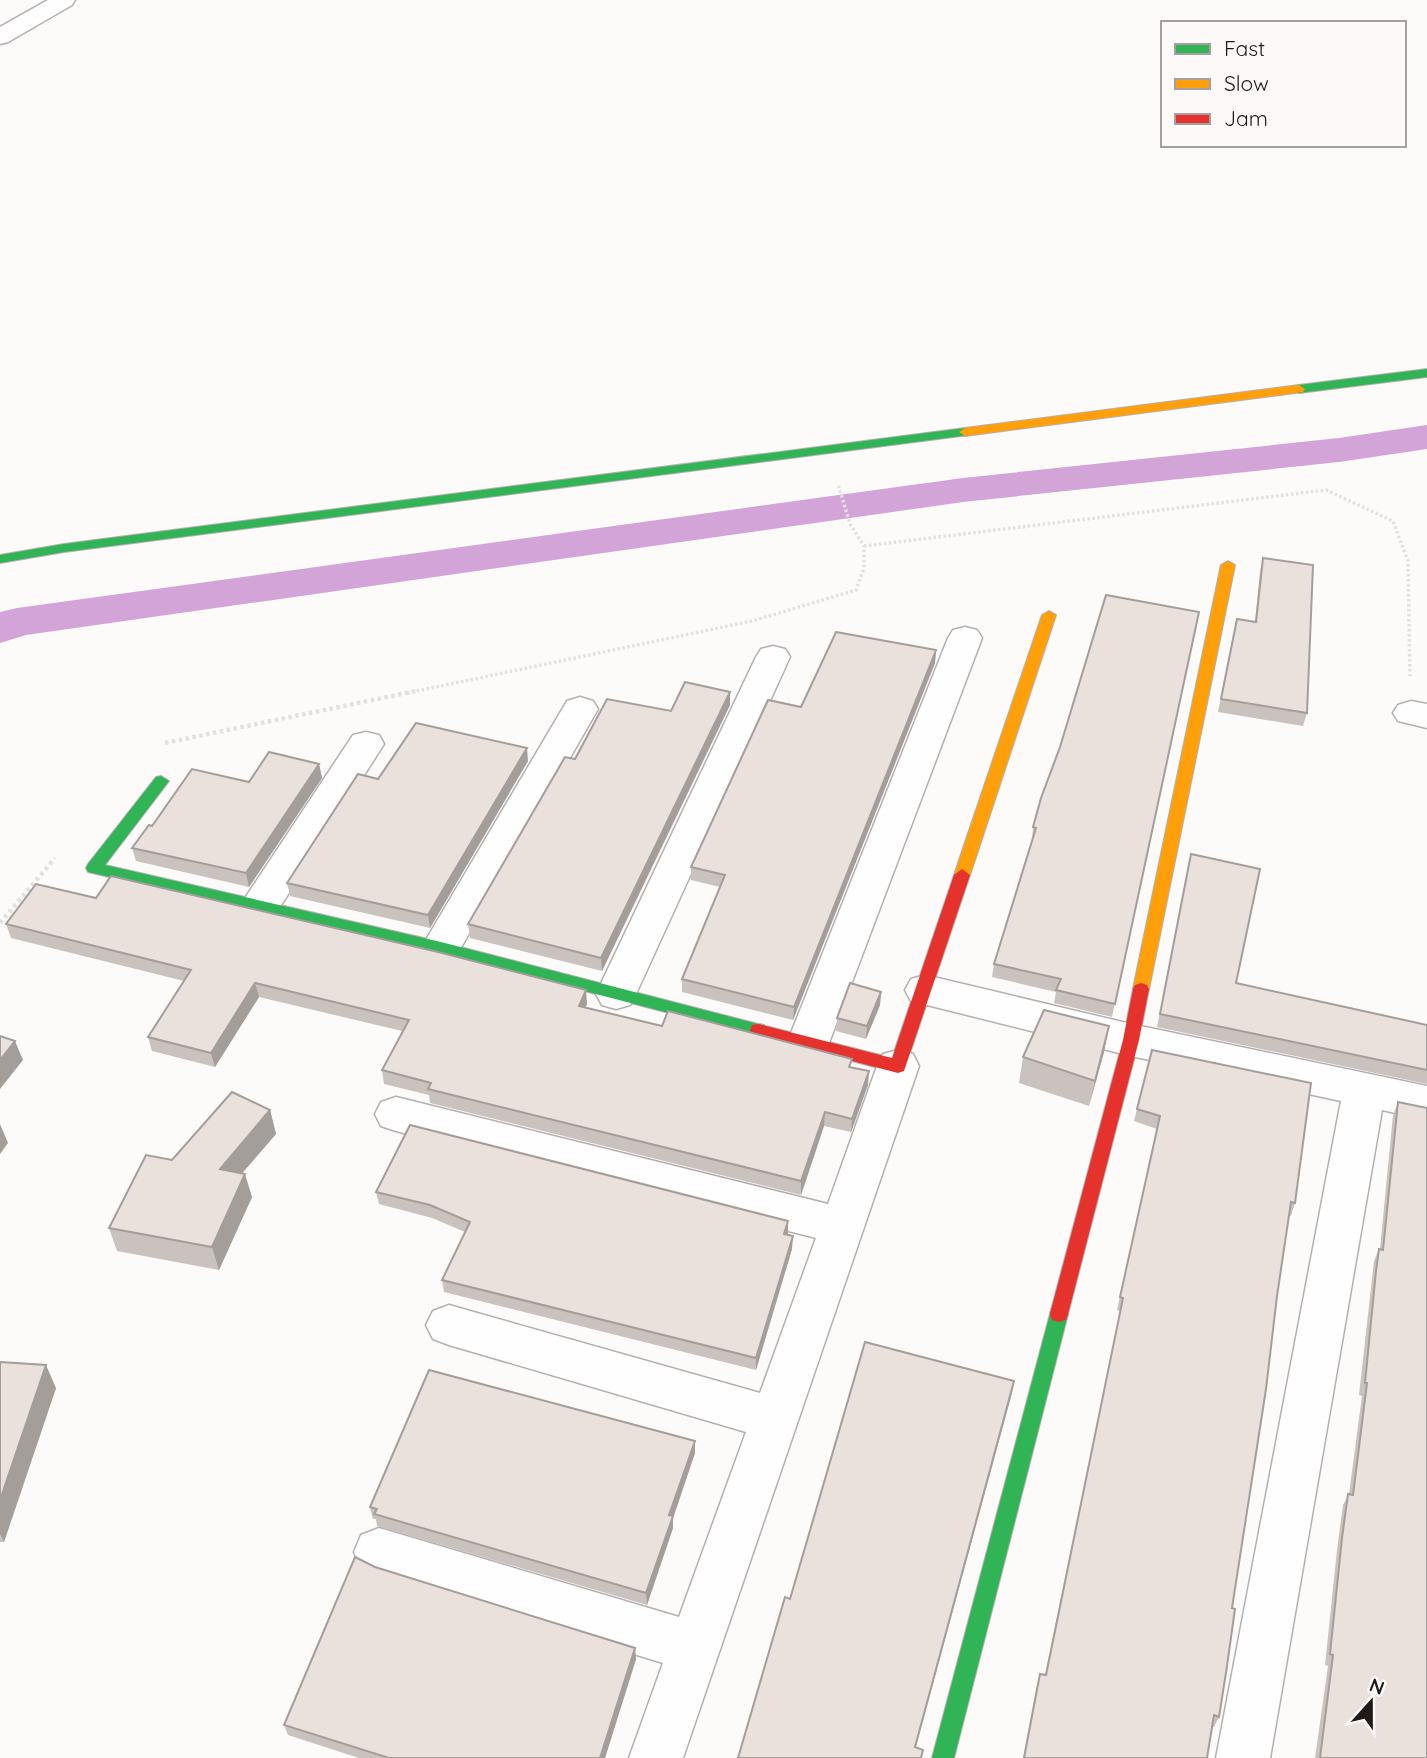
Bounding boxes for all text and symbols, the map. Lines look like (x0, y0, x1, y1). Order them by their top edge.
legend (1161, 21, 1406, 147)
text: Fast (1224, 35, 1265, 61)
text: Slow (1224, 70, 1269, 96)
text: Jam (1224, 105, 1268, 131)
north arrow (1336, 1667, 1406, 1737)
text: N (1366, 1672, 1388, 1700)

